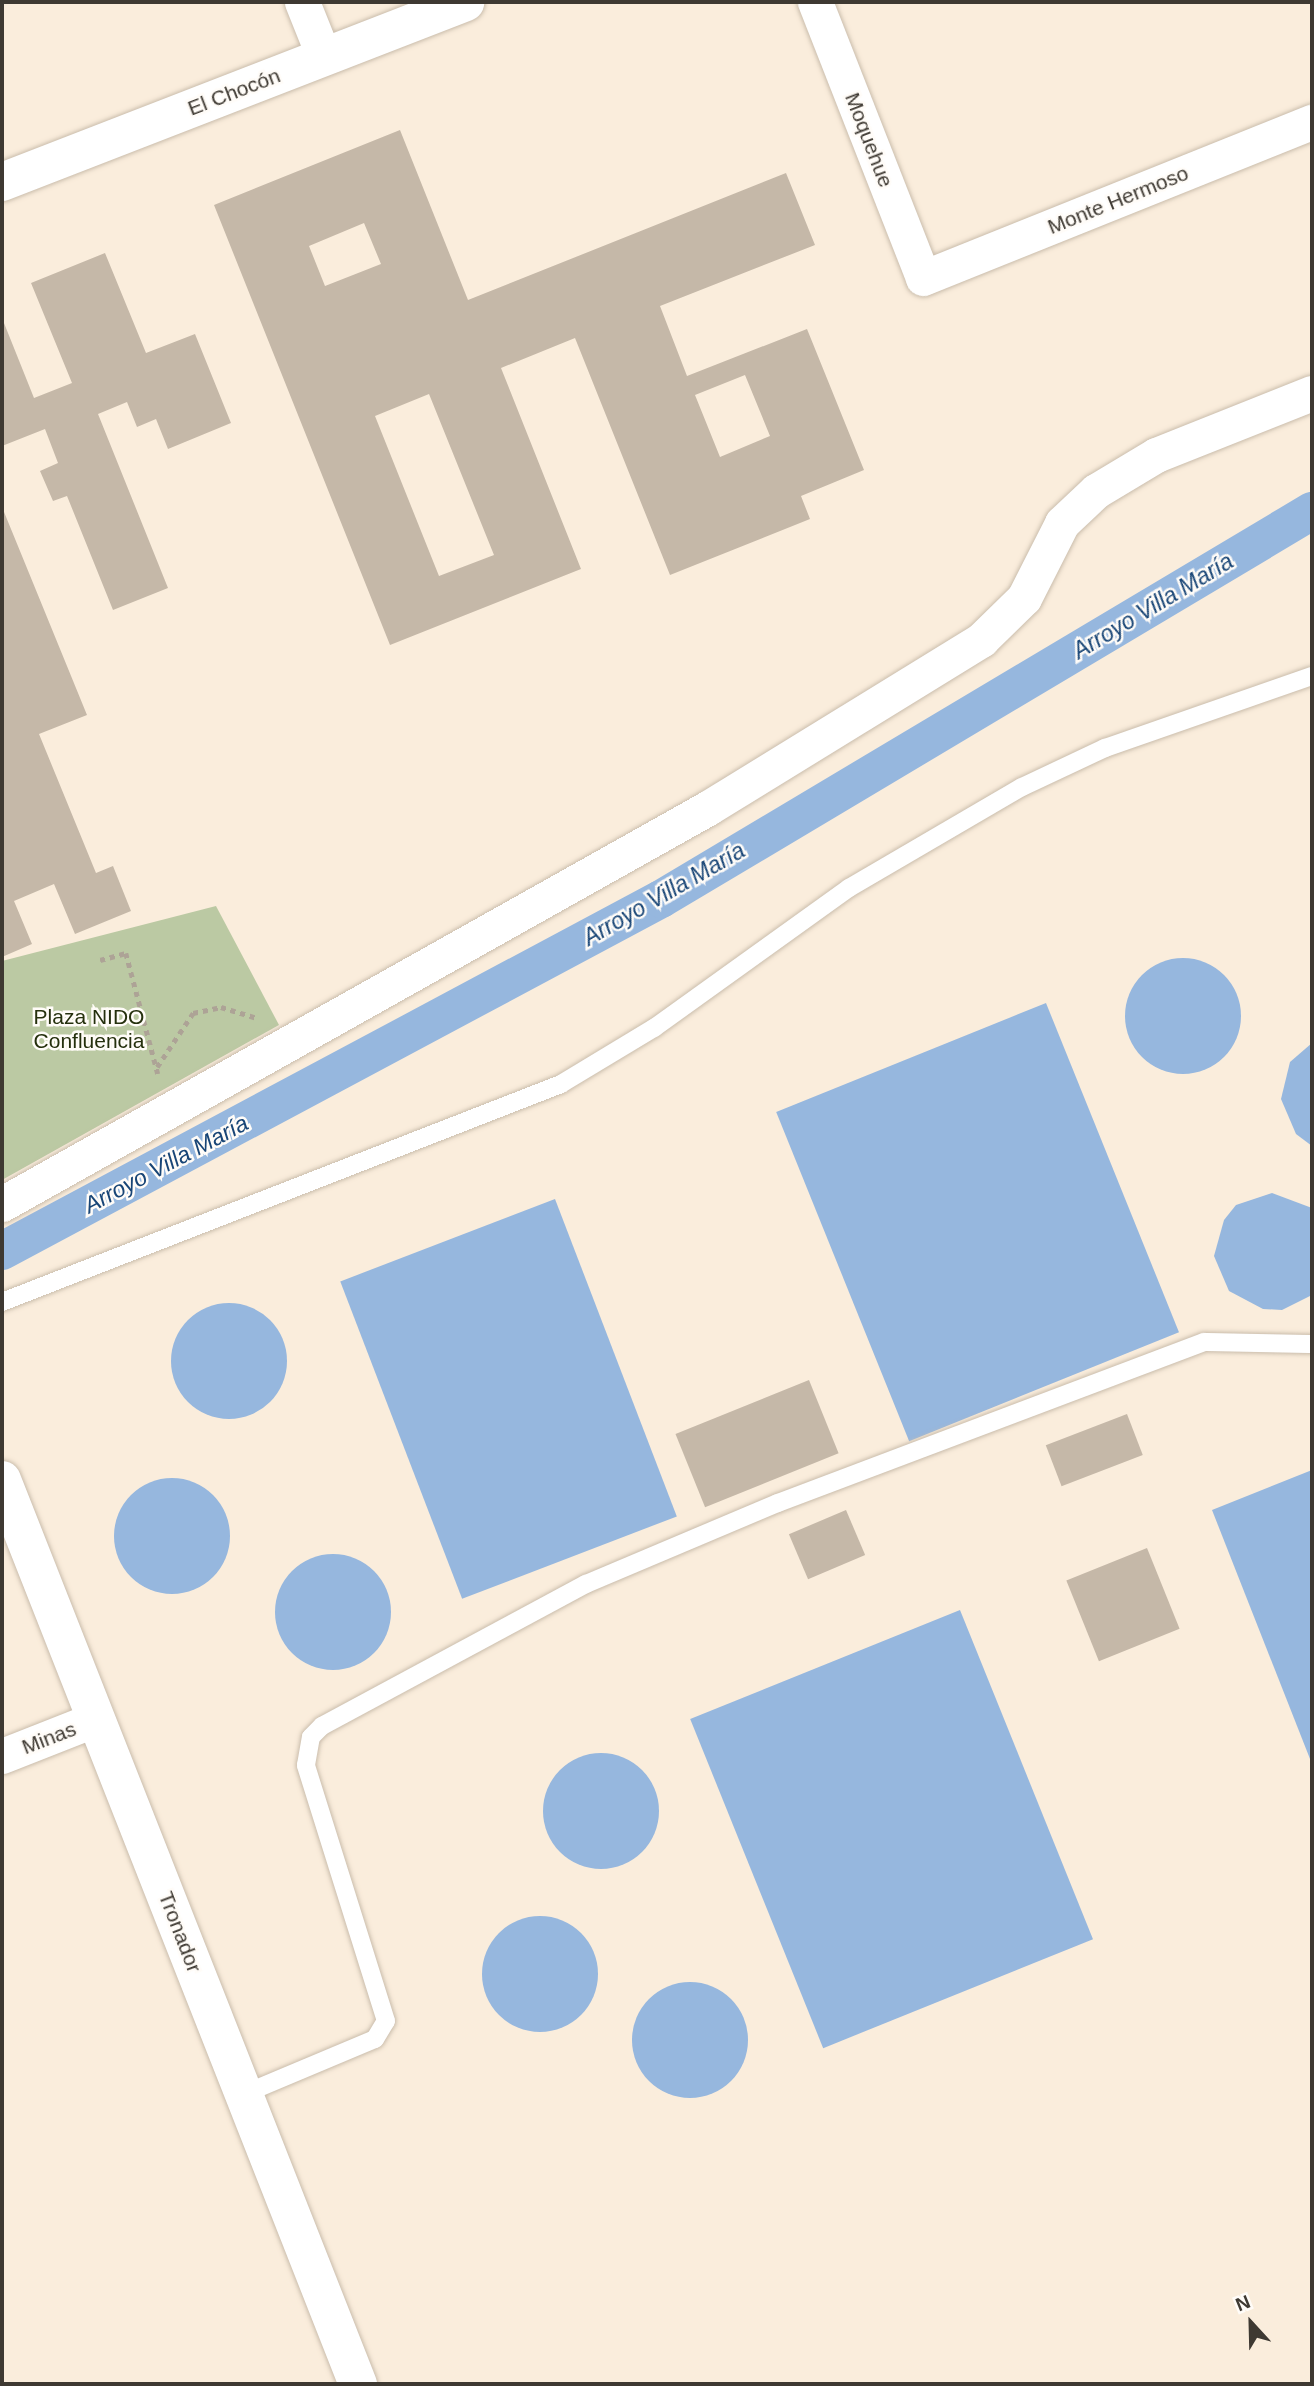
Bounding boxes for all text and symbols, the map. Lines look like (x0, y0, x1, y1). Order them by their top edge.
street label: El Chocón (184, 63, 284, 121)
street label: Moquehue (839, 89, 899, 191)
street label: Monte Hermoso (1044, 160, 1192, 240)
water label: Arroyo Villa María (1068, 547, 1238, 665)
water label: Arroyo Villa María (578, 836, 750, 952)
park label: Plaza NIDO Confluencia (34, 1004, 144, 1054)
water label: Arroyo Villa María (79, 1109, 253, 1219)
street label: Minas (18, 1716, 80, 1760)
street label: Tronador (153, 1888, 207, 1976)
north arrow (1216, 2288, 1286, 2358)
text: N (1233, 2291, 1253, 2315)

